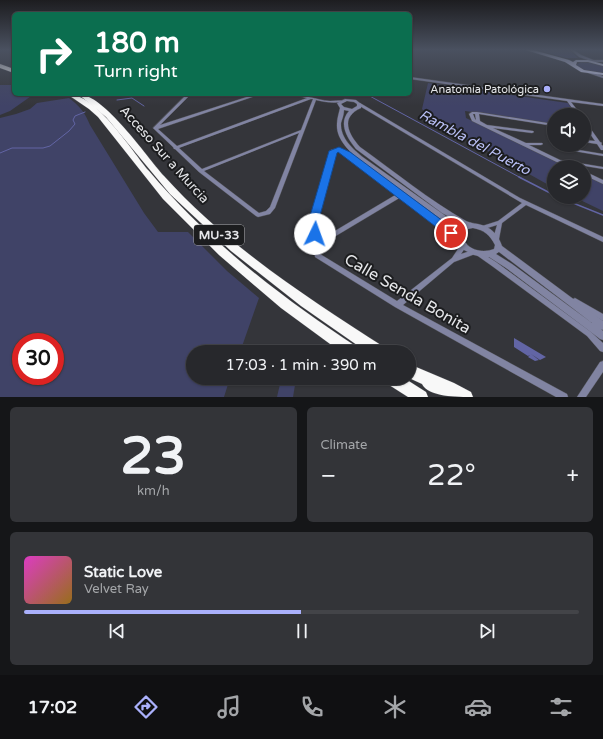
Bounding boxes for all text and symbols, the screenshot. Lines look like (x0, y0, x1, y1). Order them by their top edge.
text: 180 m (94, 26, 180, 60)
icon: right (28, 28, 80, 80)
text: Turn right (94, 60, 178, 82)
place label: Anatomía Patológica (430, 83, 539, 96)
marker: Anatomía Patológica (542, 84, 552, 94)
street label: Acceso Sur a Murcia (116, 103, 212, 207)
water label: Rambla del Puerto (416, 106, 534, 180)
map controls (547, 108, 591, 204)
button: sound (547, 108, 591, 152)
button: layers (547, 160, 591, 204)
position arrow (294, 213, 336, 255)
pin (434, 216, 468, 250)
icon: arrive (440, 222, 462, 244)
road number: MU-33 (194, 225, 244, 245)
street label: Calle Senda Bonita (341, 250, 474, 338)
speed limit sign: 30 (12, 333, 64, 385)
text: 17:03 · 1 min · 390 m (226, 356, 376, 374)
text: 23 (121, 425, 186, 488)
text: Climate (321, 437, 367, 453)
text: 22° (427, 457, 476, 494)
text: − (321, 463, 336, 489)
text: + (567, 463, 579, 489)
text: km/h (137, 483, 170, 499)
text: Static Love (84, 563, 162, 581)
text: Velvet Ray (84, 581, 149, 597)
icon: previous (106, 620, 128, 642)
icon: pause (291, 620, 313, 642)
icon: next (476, 620, 498, 642)
icon: directions (132, 693, 160, 721)
icon: music (215, 693, 243, 721)
icon: phone (298, 693, 326, 721)
icon: climate (381, 693, 409, 721)
icon: car (464, 693, 492, 721)
icon: filters (547, 693, 575, 721)
text: 17:02 (28, 696, 77, 718)

